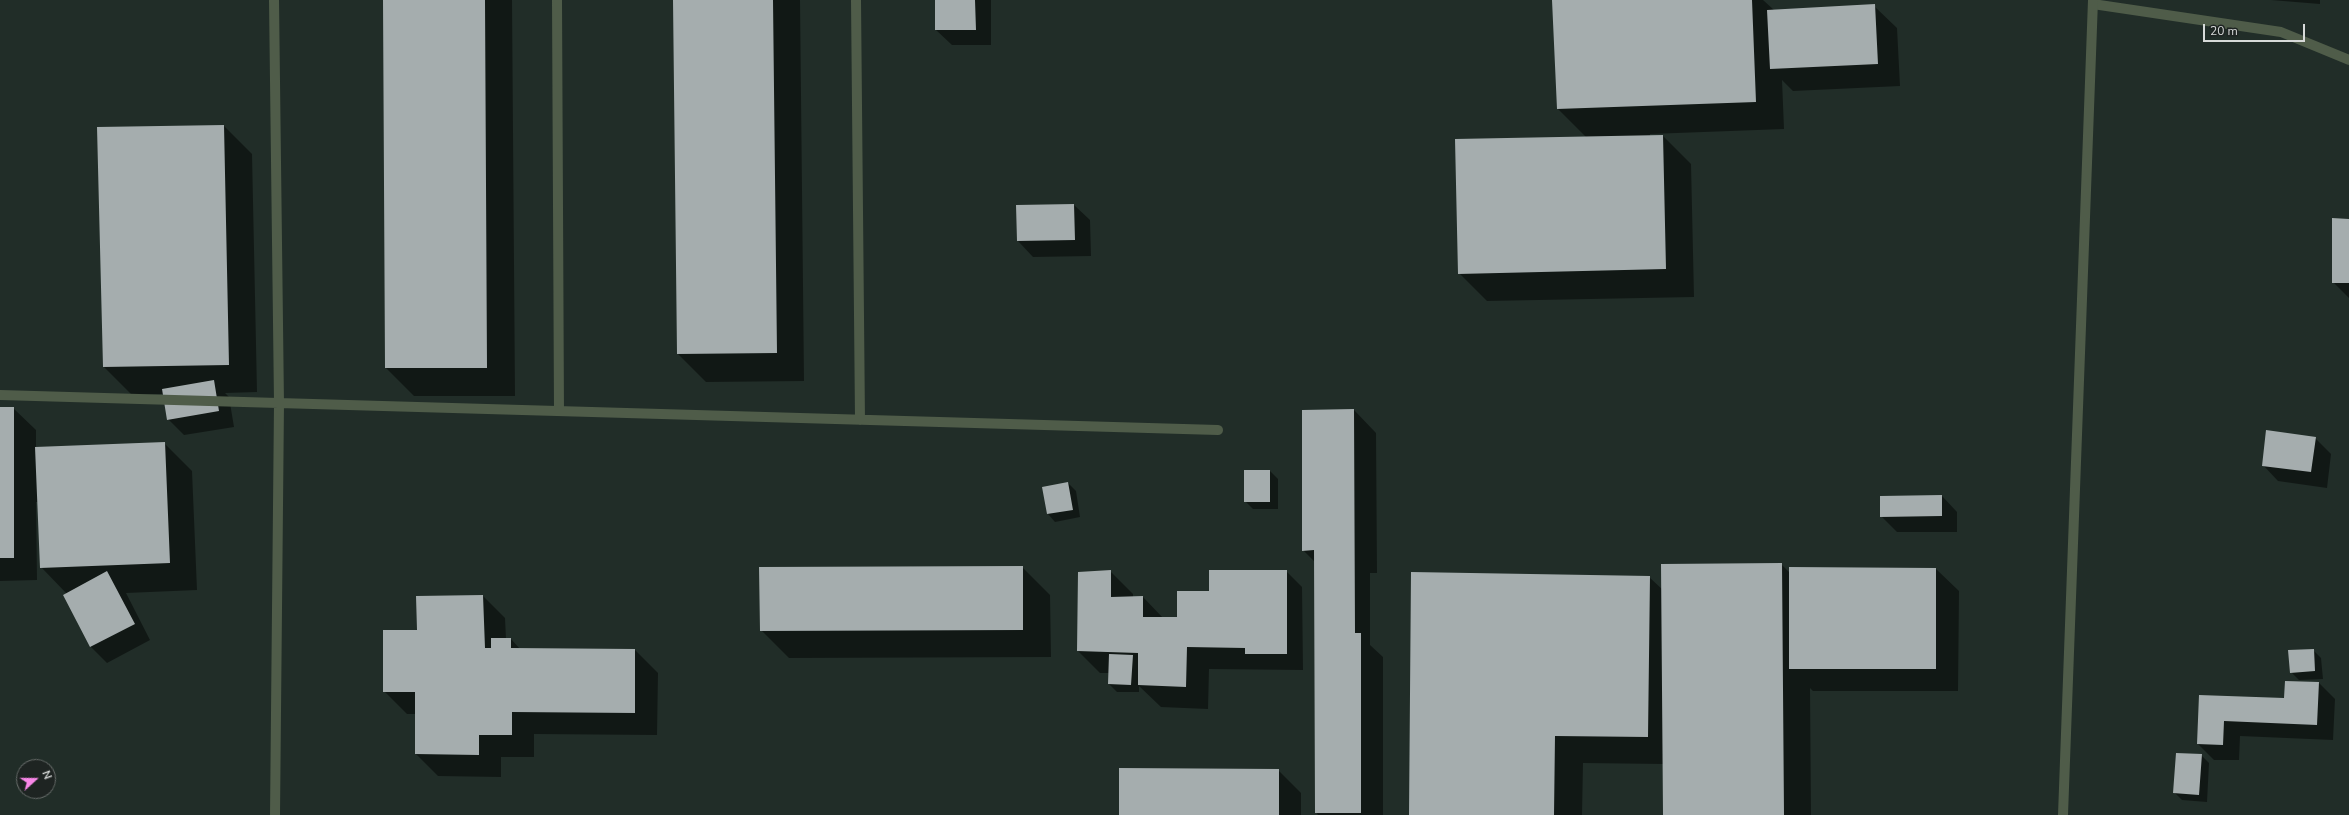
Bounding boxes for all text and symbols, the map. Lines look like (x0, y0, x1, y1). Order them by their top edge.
scale bar (2205, 16, 2307, 42)
text: 20 m (2210, 23, 2238, 39)
north arrow (16, 759, 56, 799)
text: N (38, 768, 55, 781)

